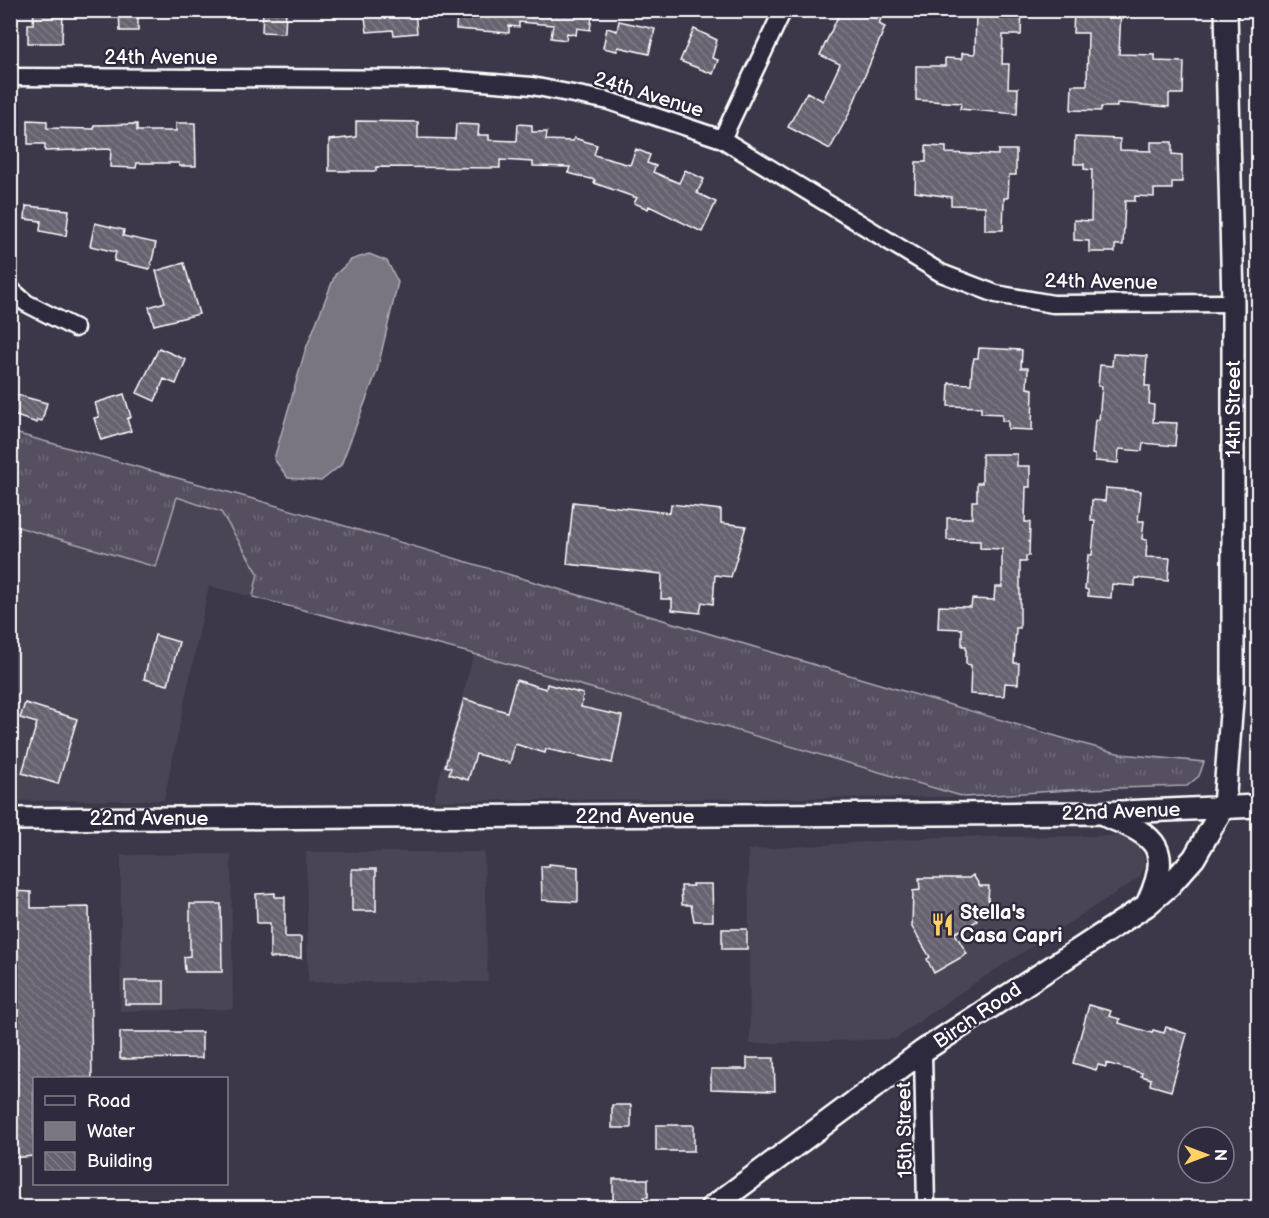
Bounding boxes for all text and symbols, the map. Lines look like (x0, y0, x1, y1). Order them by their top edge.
street label: 24th Avenue (104, 46, 218, 70)
street label: 24th Avenue (591, 67, 707, 123)
street label: 24th Avenue (1044, 269, 1158, 295)
street label: 14th Street (1222, 360, 1246, 458)
street label: 22nd Avenue (1061, 798, 1181, 826)
street label: 22nd Avenue (576, 805, 695, 829)
street label: 22nd Avenue (90, 807, 209, 831)
place label: Stella's Casa Capri (960, 901, 1062, 948)
restaurant icon: Stella's Casa Capri (929, 911, 955, 937)
street label: Birch Road (929, 978, 1026, 1054)
legend (33, 1077, 228, 1185)
street label: 15th Street (892, 1082, 918, 1178)
text: Road (87, 1091, 131, 1112)
text: Water (87, 1121, 135, 1142)
north arrow (1176, 1125, 1236, 1185)
text: N (1210, 1149, 1229, 1161)
text: Building (87, 1151, 153, 1172)

